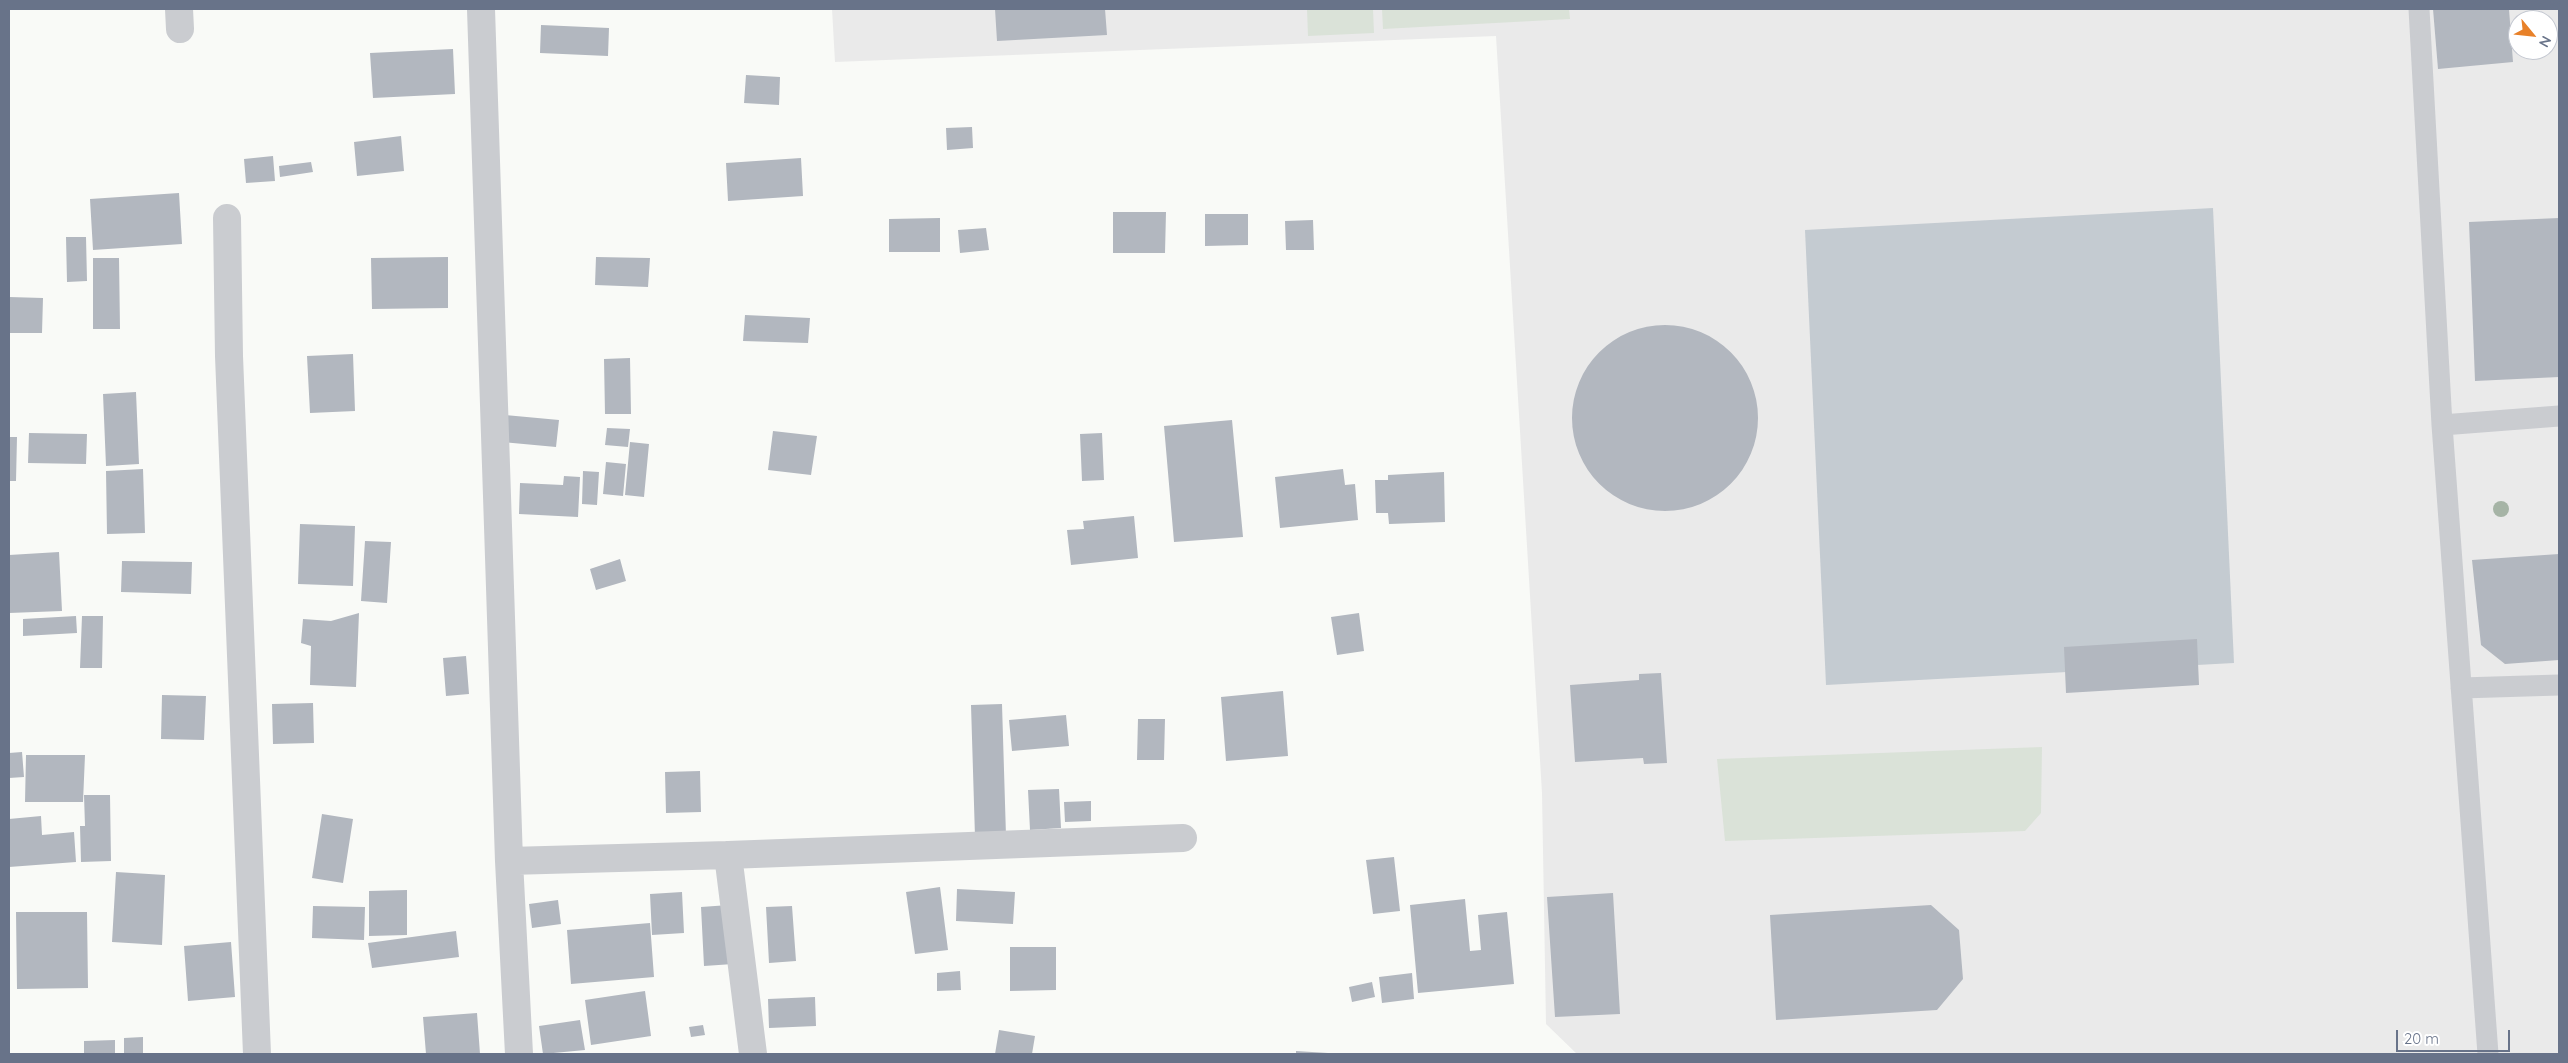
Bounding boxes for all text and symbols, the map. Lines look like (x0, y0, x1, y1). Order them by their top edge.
north arrow (2508, 10, 2558, 60)
text: N (2535, 33, 2556, 50)
scale bar (2398, 1020, 2512, 1052)
text: 20 m (2404, 1029, 2439, 1048)

